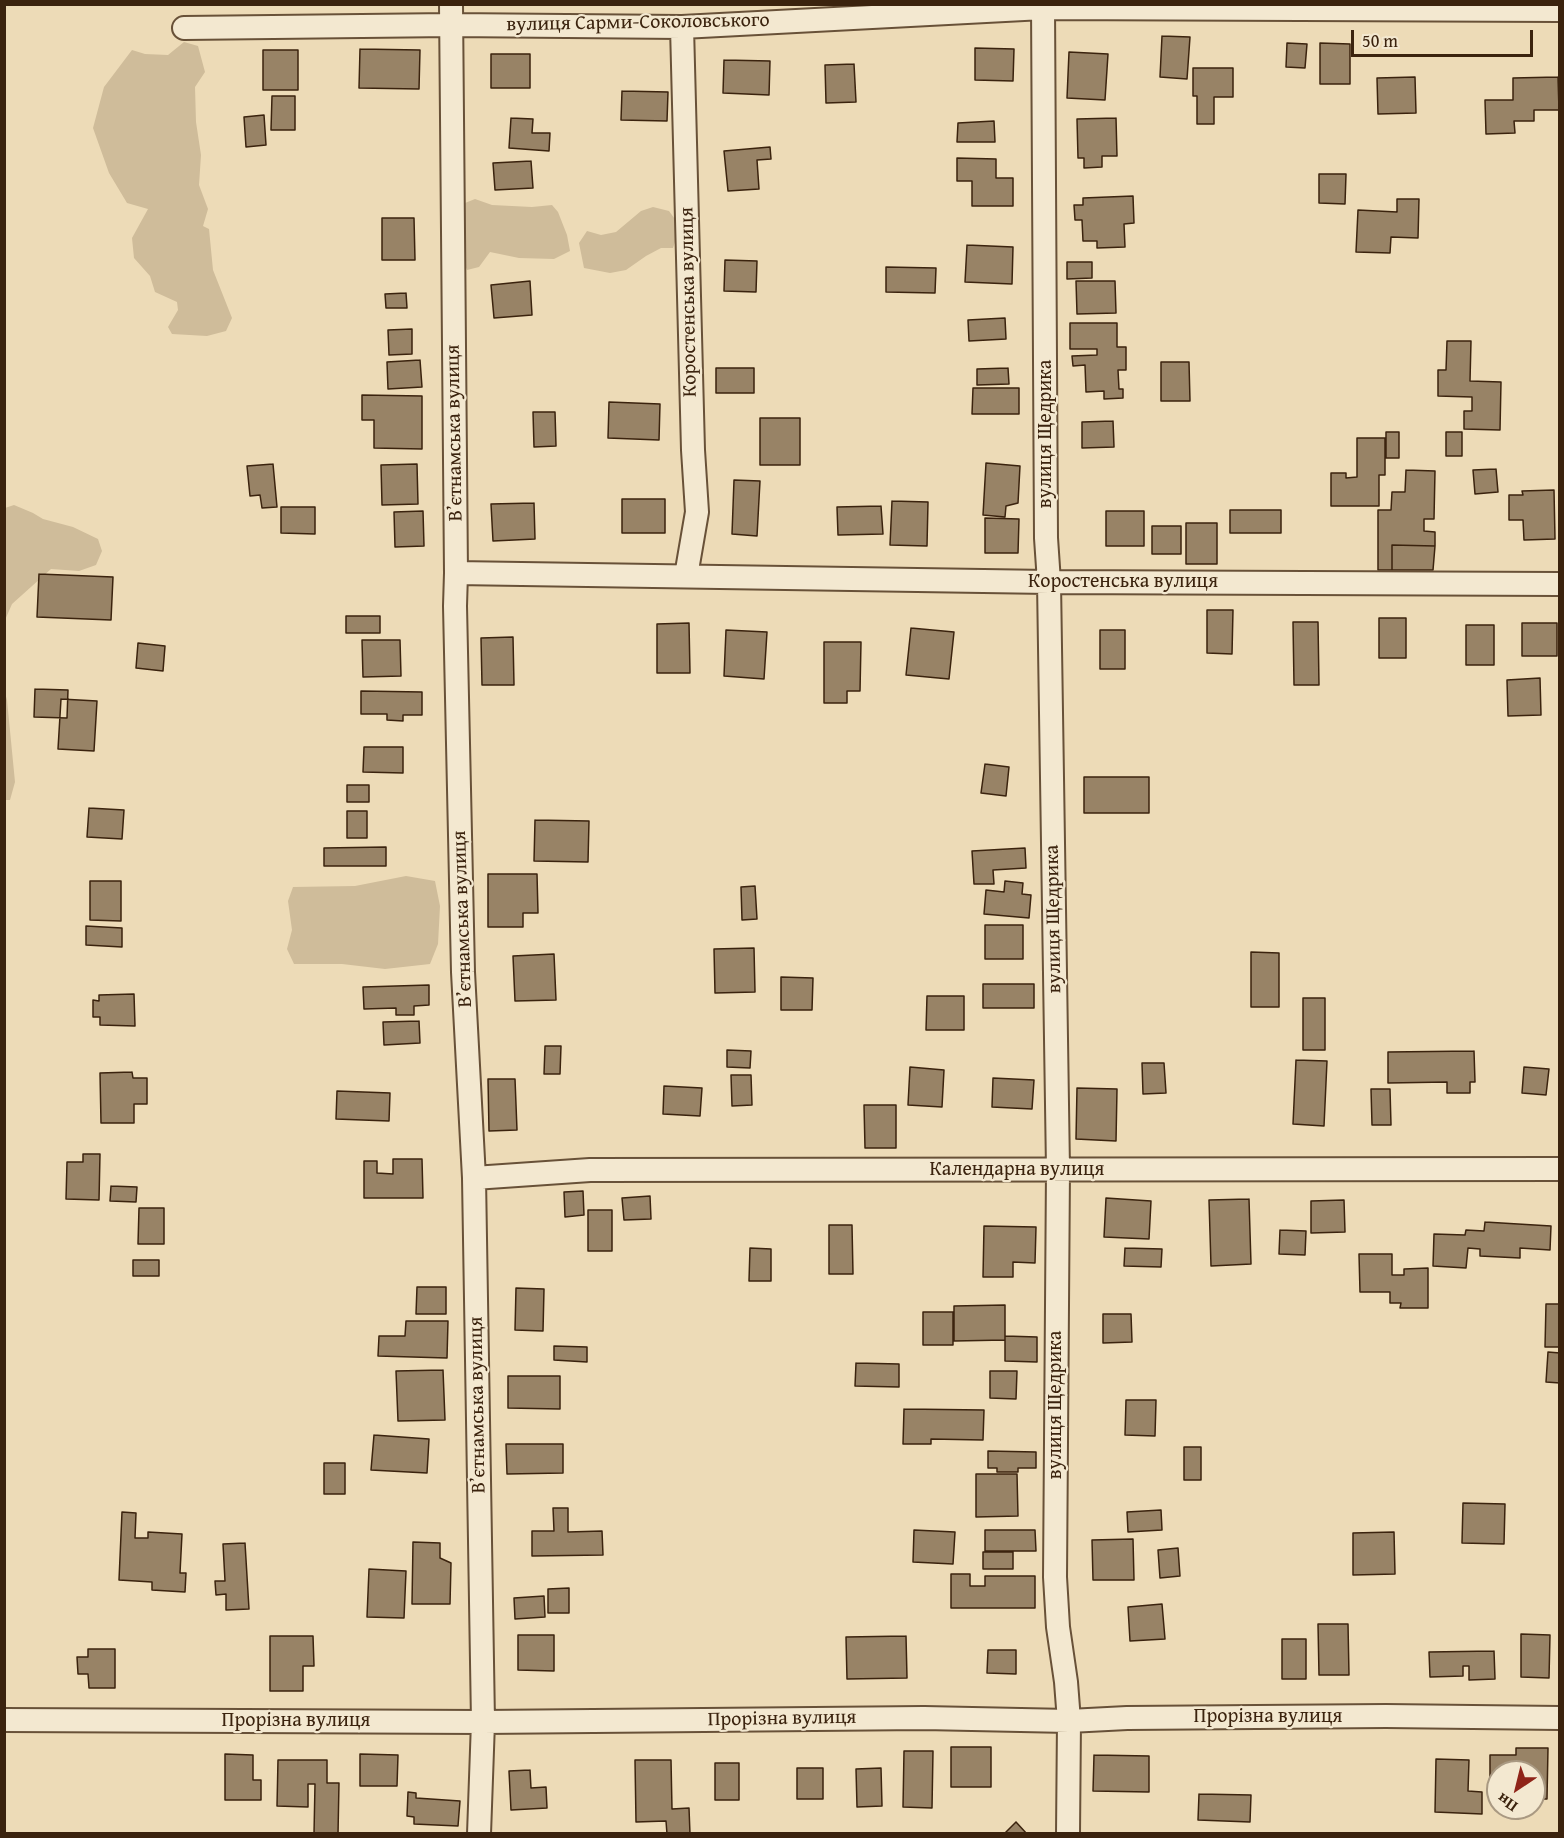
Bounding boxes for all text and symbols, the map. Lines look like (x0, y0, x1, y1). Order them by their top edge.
street label: вулиця Сарми-Соколовського (506, 9, 770, 37)
scale bar (1354, 18, 1536, 56)
text: 50 m (1362, 27, 1398, 54)
street label: Коростенська вулиця (675, 207, 703, 397)
street label: Вʼєтнамська вулиця (441, 344, 469, 522)
street label: вулиця Щедрика (1034, 360, 1058, 508)
street label: Коростенська вулиця (1028, 570, 1218, 594)
street label: Вʼєтнамська вулиця (448, 830, 478, 1008)
street label: вулиця Щедрика (1041, 845, 1067, 993)
street label: Календарна вулиця (930, 1158, 1104, 1182)
street label: Вʼєтнамська вулиця (464, 1316, 492, 1494)
street label: вулиця Щедрика (1044, 1331, 1068, 1479)
street label: Прорізна вулиця (1194, 1705, 1342, 1729)
street label: Прорізна вулиця (707, 1706, 857, 1732)
street label: Прорізна вулиця (222, 1709, 370, 1733)
north arrow (1486, 1760, 1546, 1820)
text: Пн (1492, 1787, 1522, 1819)

